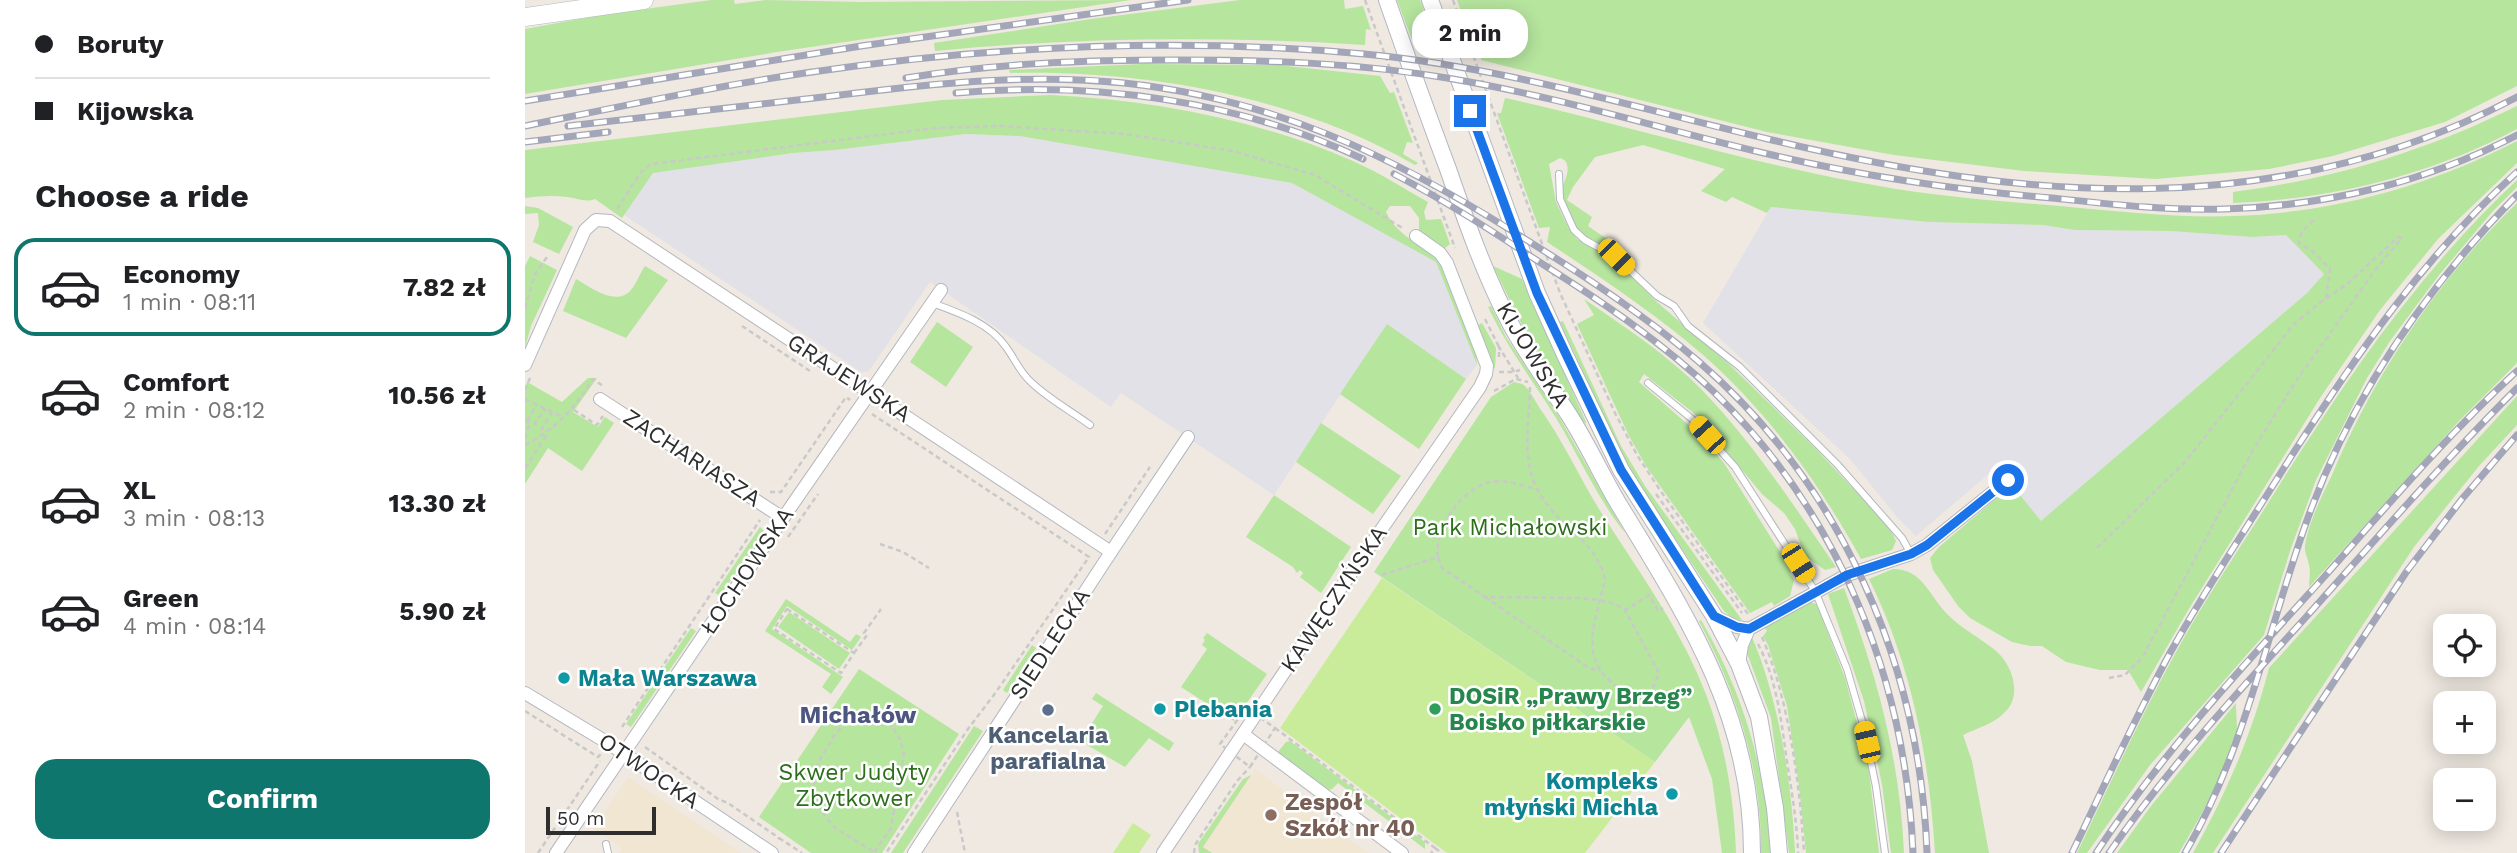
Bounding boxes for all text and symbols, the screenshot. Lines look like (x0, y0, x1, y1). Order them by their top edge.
callout: 2 min (1412, 10, 1528, 58)
text: 2 min (1439, 20, 1501, 47)
text: Boruty (77, 29, 164, 59)
route end (1454, 95, 1486, 127)
text: Kijowska (77, 96, 194, 126)
text: Choose a ride (35, 177, 249, 215)
car (1594, 235, 1639, 279)
icon: car (39, 256, 102, 319)
text: Economy (123, 259, 240, 289)
text: 7.82 zł (403, 272, 486, 302)
text: 1 min · 08:11 (123, 289, 256, 316)
street label: KIJOWSKA (1491, 297, 1575, 413)
street label: GRAJEWSKA (782, 328, 916, 428)
icon: car (39, 364, 102, 427)
text: Comfort (123, 367, 229, 397)
text: 10.56 zł (388, 380, 486, 410)
text: 2 min · 08:12 (123, 397, 265, 424)
street label: ZACHARIASZA (618, 404, 766, 512)
car (1686, 412, 1729, 458)
route start (1992, 464, 2024, 496)
icon: car (39, 472, 102, 535)
text: XL (123, 475, 156, 505)
text: 13.30 zł (388, 488, 486, 518)
street label: ŁOCHOWSKA (694, 502, 800, 640)
text: 3 min · 08:13 (123, 505, 265, 532)
park label: Park Michałowski (1413, 514, 1607, 541)
street label: KAWĘCZYŃSKA (1275, 521, 1393, 677)
car (1778, 540, 1819, 586)
icon: car (39, 580, 102, 643)
text: Green (123, 583, 199, 613)
street label: SIEDLECKA (1004, 583, 1096, 705)
text: 5.90 zł (399, 596, 486, 626)
text: 4 min · 08:14 (123, 613, 266, 640)
map controls (2433, 614, 2496, 831)
button: locate (2433, 614, 2496, 677)
place label: Mała Warszawa (578, 665, 758, 692)
marker: Mała Warszawa (556, 670, 572, 686)
place label: DOSiR „Prawy Brzeg” Boisko piłkarskie (1449, 683, 1692, 736)
button: + (2433, 691, 2496, 754)
place label: Plebania (1174, 696, 1273, 723)
district label: Michałów (800, 701, 917, 729)
marker: Plebania (1152, 701, 1168, 717)
marker: DOSiR „Prawy Brzeg” Boisko piłkarskie (1427, 701, 1443, 717)
marker: Kancelaria parafialna (1040, 702, 1056, 718)
car (1853, 719, 1882, 765)
place label: Kancelaria parafialna (988, 722, 1109, 775)
street label: OTWOCKA (593, 727, 705, 815)
button: Confirm (35, 759, 490, 839)
park label: Skwer Judyty Zbytkower (779, 759, 930, 812)
place label: Kompleks młyński Michla (1484, 768, 1659, 821)
button: − (2433, 768, 2496, 831)
marker: Kompleks młyński Michla (1664, 786, 1680, 802)
place label: Zespół Szkół nr 40 (1285, 789, 1415, 842)
scale bar (546, 804, 656, 836)
text: 50 m (557, 807, 604, 830)
marker: Zespół Szkół nr 40 (1263, 807, 1279, 823)

